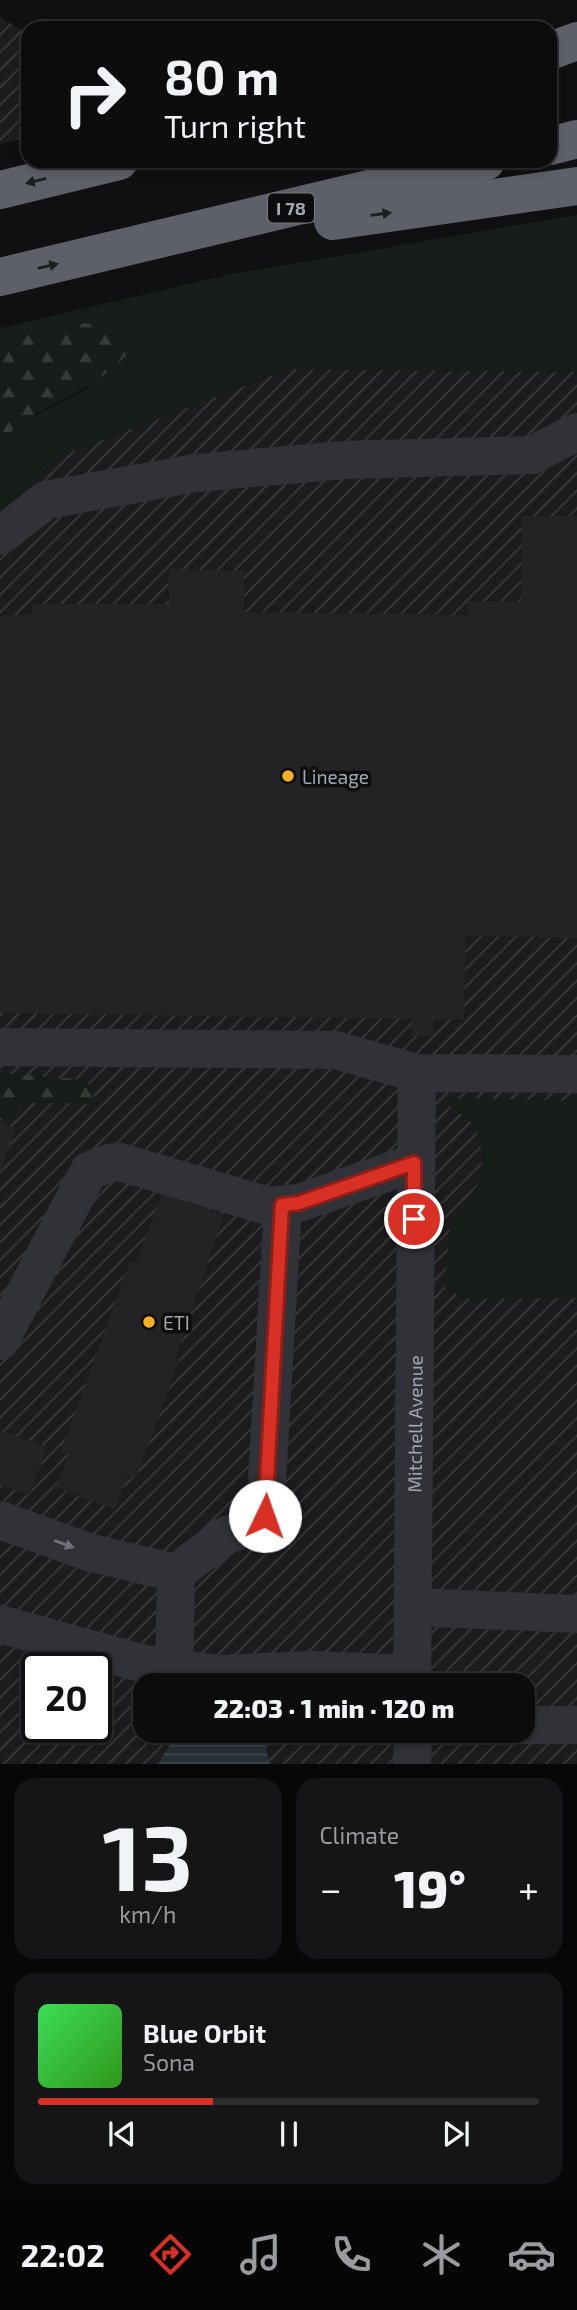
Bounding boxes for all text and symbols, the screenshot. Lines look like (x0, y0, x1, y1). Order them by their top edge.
text: 80 m (164, 46, 279, 105)
icon: right (49, 49, 140, 140)
text: Turn right (164, 106, 306, 144)
one-way arrow (24, 176, 46, 187)
road number: I 78 (268, 194, 314, 223)
one-way arrow (370, 208, 392, 219)
one-way arrow (37, 260, 59, 271)
place label: Lineage (302, 765, 369, 788)
marker: Lineage (280, 768, 296, 784)
pin (384, 1189, 444, 1249)
icon: arrive (395, 1200, 433, 1238)
place label: ETI (163, 1311, 190, 1334)
marker: ETI (141, 1314, 157, 1330)
street label: Mitchell Avenue (402, 1355, 426, 1493)
position arrow (228, 1479, 302, 1553)
one-way arrow (54, 1539, 75, 1550)
speed limit sign: 20 (21, 1652, 112, 1743)
text: 22:03 · 1 min · 120 m (213, 1692, 455, 1723)
text: 13 (102, 1800, 193, 1909)
text: Climate (320, 1821, 399, 1849)
text: 19° (394, 1856, 466, 1918)
text: − (320, 1865, 342, 1911)
text: + (518, 1865, 539, 1911)
text: km/h (119, 1900, 176, 1928)
text: Blue Orbit (143, 2017, 266, 2048)
text: Sona (143, 2048, 195, 2076)
icon: previous (103, 2115, 141, 2153)
icon: pause (270, 2115, 308, 2153)
icon: next (437, 2115, 475, 2153)
icon: directions (146, 2230, 195, 2279)
icon: music (236, 2230, 285, 2279)
icon: phone (327, 2230, 376, 2279)
icon: climate (417, 2230, 466, 2279)
icon: car (507, 2230, 556, 2279)
text: 22:02 (21, 2235, 105, 2273)

